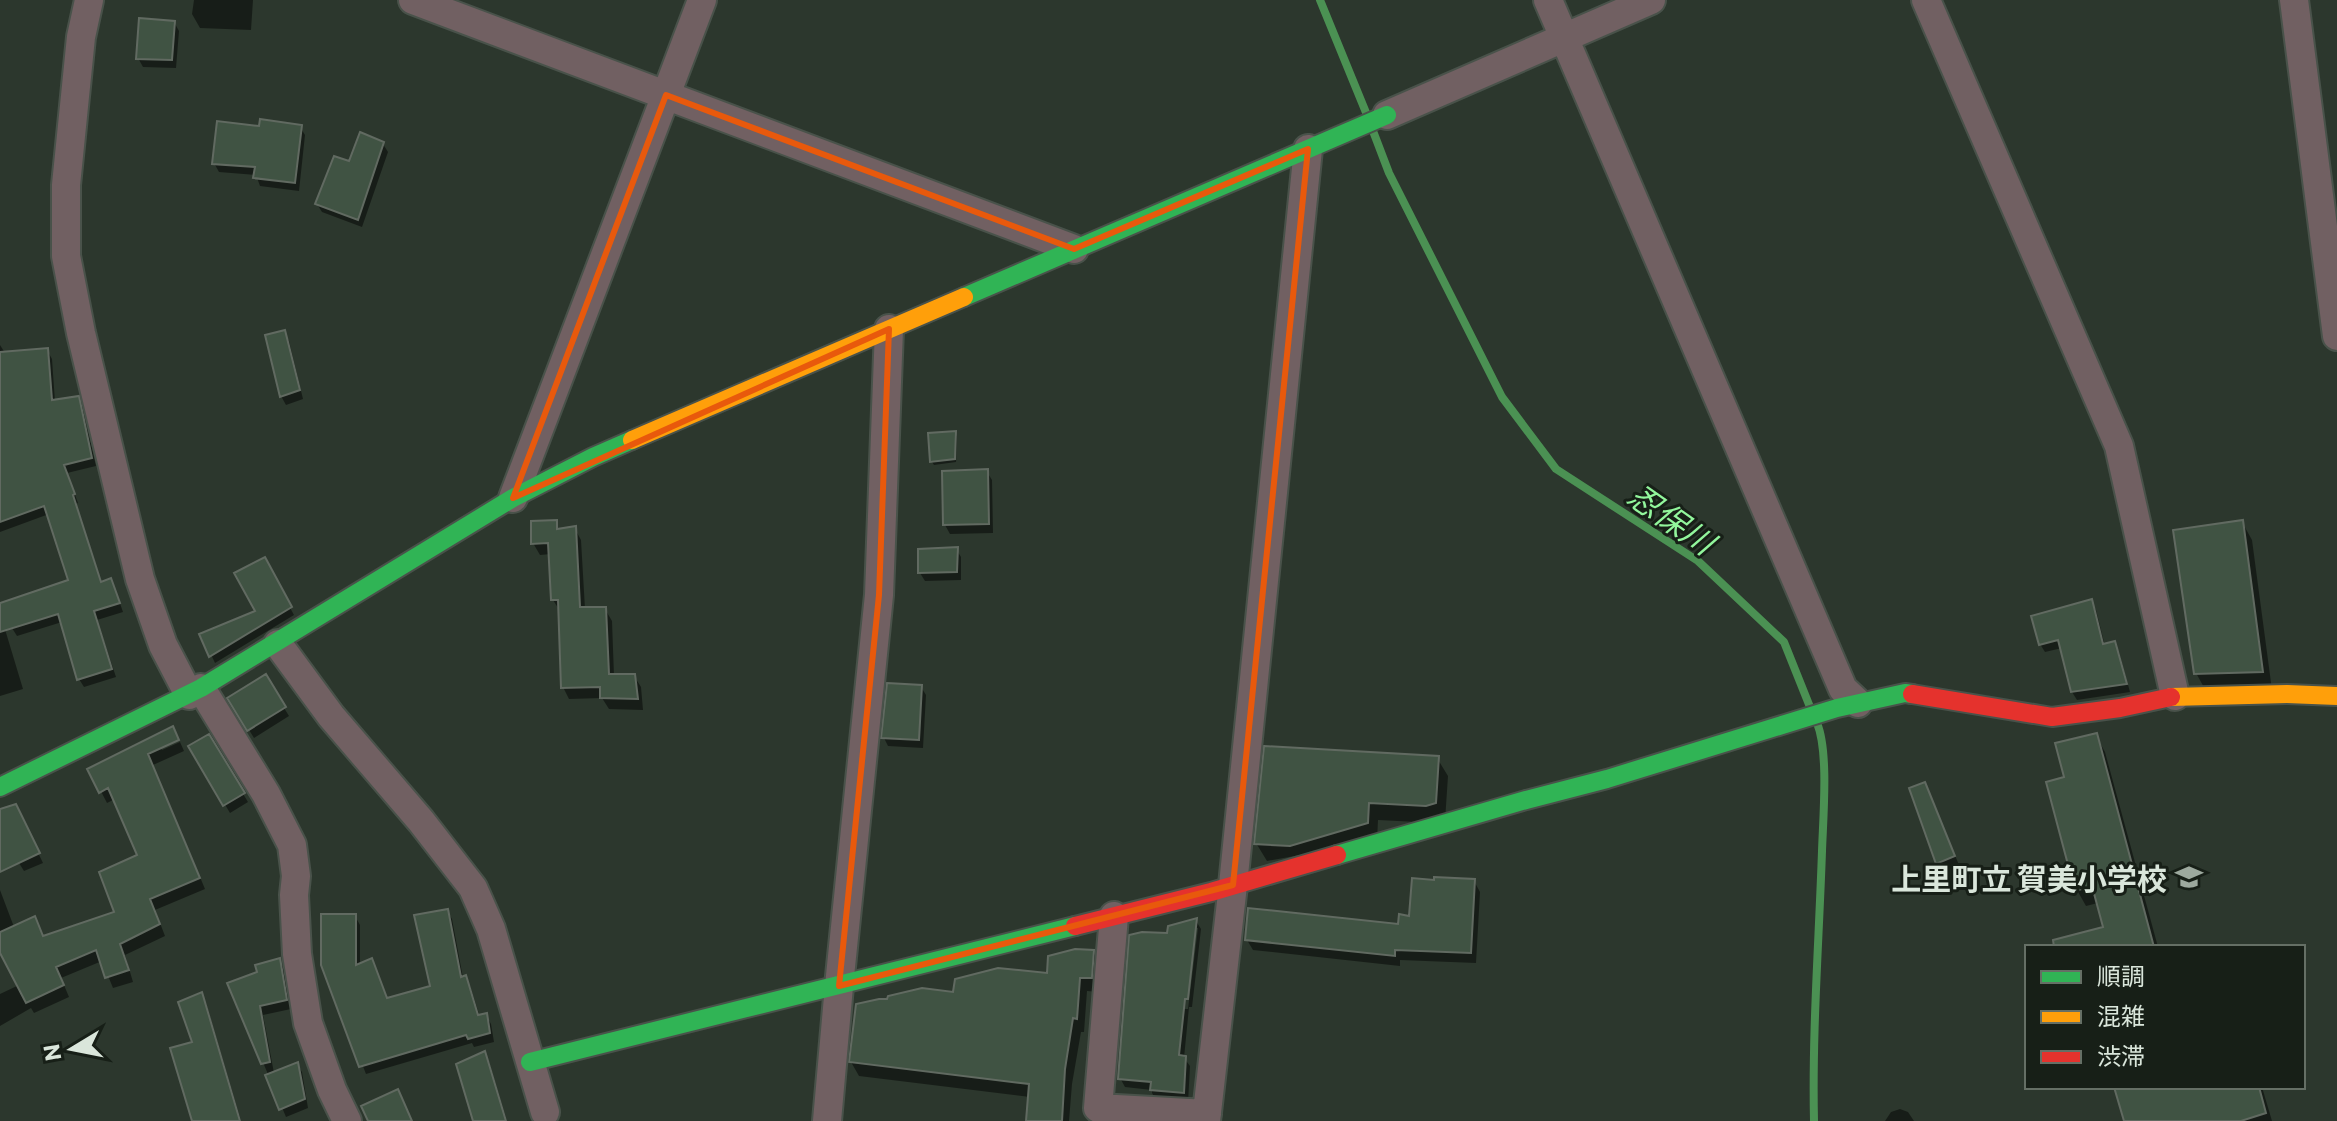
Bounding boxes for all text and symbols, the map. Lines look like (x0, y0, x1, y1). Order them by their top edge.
water label: 忍保川 (1621, 474, 1725, 564)
place label: 上里町立 賀美小学校 (1891, 859, 2167, 896)
school or university icon: 上里町立 賀美小学校 (2174, 862, 2204, 892)
legend (2025, 945, 2305, 1089)
text: 順調 (2097, 961, 2145, 990)
text: 混雑 (2097, 1001, 2145, 1030)
north arrow (32, 1009, 112, 1089)
text: 渋滞 (2097, 1041, 2145, 1070)
text: N (37, 1042, 67, 1063)

